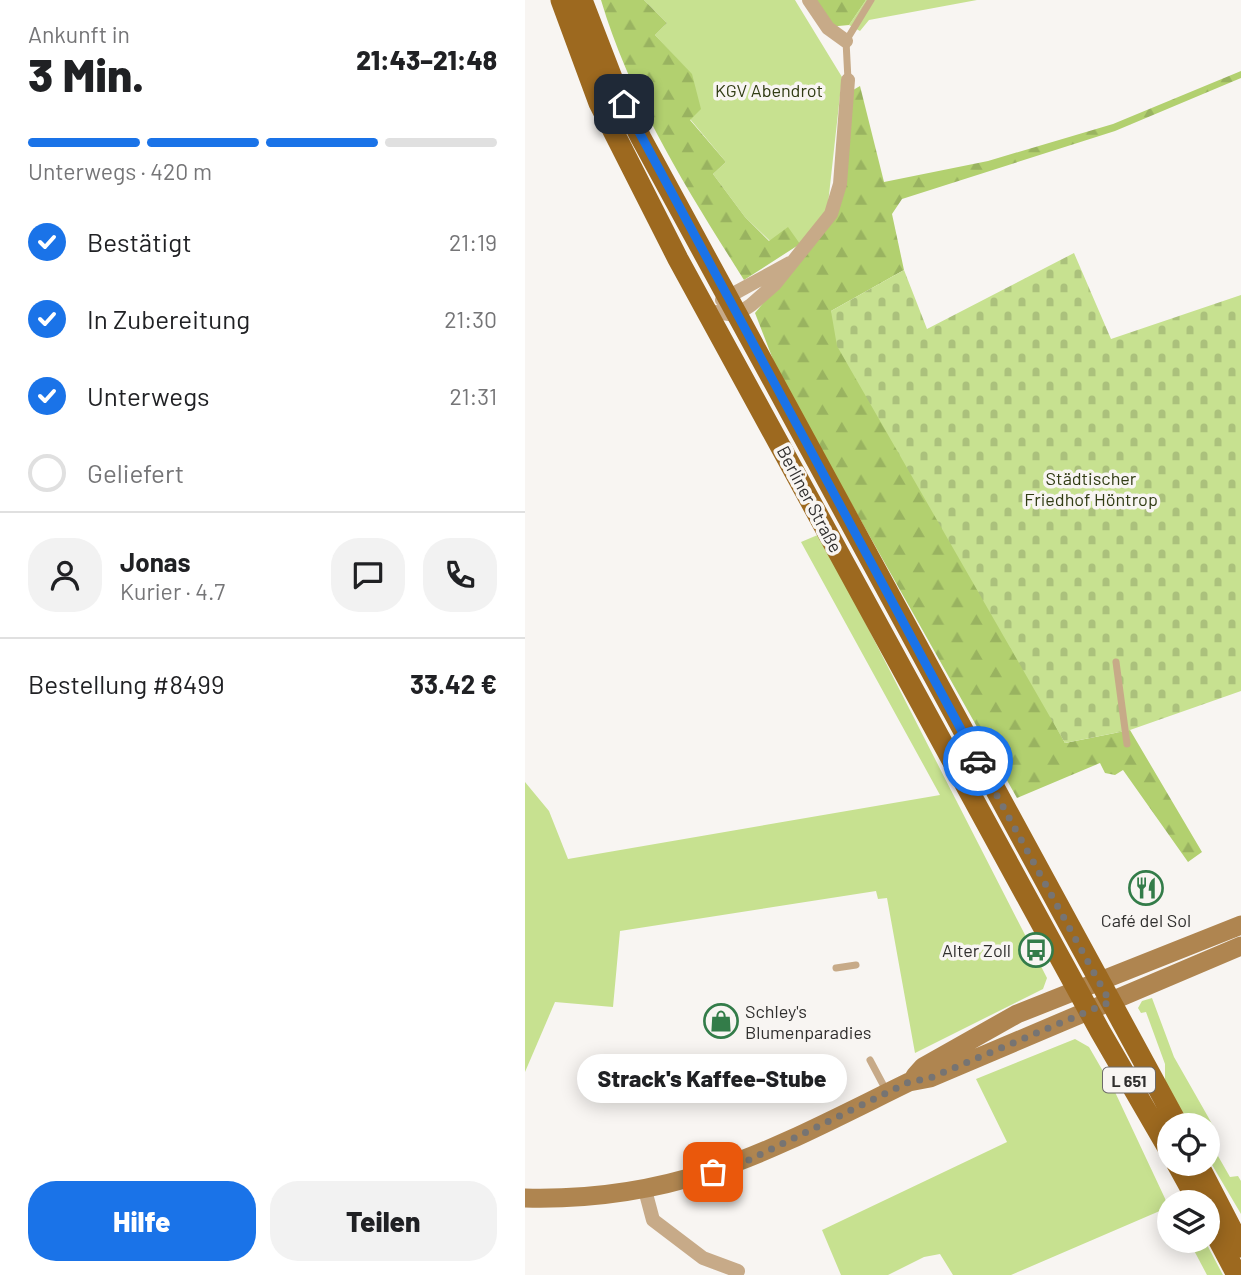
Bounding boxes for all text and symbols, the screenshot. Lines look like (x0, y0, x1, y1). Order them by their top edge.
text: Ankunft in (28, 20, 130, 48)
text: 21:43–21:48 (356, 44, 497, 75)
text: 3 Min. (28, 46, 144, 101)
pin (594, 74, 654, 134)
park label: KGV Abendrot (715, 79, 823, 101)
icon: home (605, 85, 643, 123)
text: Unterwegs · 420 m (28, 157, 212, 185)
icon: check (28, 223, 66, 261)
text: Bestätigt (87, 226, 192, 257)
text: 21:19 (449, 228, 497, 256)
icon: check (28, 300, 66, 338)
text: In Zubereitung (87, 303, 250, 334)
text: 21:30 (444, 305, 497, 333)
icon: check (28, 377, 66, 415)
text: Unterwegs (87, 380, 209, 411)
text: 21:31 (449, 382, 497, 410)
street label: Berliner Straße (773, 442, 847, 556)
text: Geliefert (87, 457, 184, 488)
park label: Städtischer Friedhof Höntrop (1024, 467, 1158, 510)
button: person (28, 538, 102, 612)
button: chat (331, 538, 405, 612)
button: phone (423, 538, 497, 612)
text: Jonas (120, 546, 191, 577)
text: Kurier · 4.7 (120, 577, 225, 605)
text: Bestellung #8499 (28, 668, 224, 699)
text: 33.42 € (410, 668, 497, 699)
courier (943, 726, 1013, 796)
icon: car (959, 742, 997, 780)
restaurant icon: Café del Sol (1127, 869, 1165, 907)
place label: Café del Sol (1101, 909, 1191, 931)
bus stop icon: Alter Zoll (1017, 931, 1055, 969)
place label: Alter Zoll (942, 939, 1011, 961)
place label: Schley's Blumenparadies (745, 1000, 872, 1043)
shop icon: Schley's Blumenparadies (702, 1002, 740, 1040)
callout: Strack's Kaffee-Stube (578, 1053, 848, 1102)
text: Strack's Kaffee-Stube (597, 1064, 827, 1092)
road number: L 651 (1103, 1068, 1155, 1092)
map controls (1157, 1113, 1220, 1253)
button: locate (1157, 1113, 1220, 1176)
pin (683, 1142, 743, 1202)
icon: bag (694, 1153, 732, 1191)
button: Hilfe (28, 1181, 256, 1261)
button: Teilen (270, 1181, 497, 1261)
button: layers (1157, 1190, 1220, 1253)

